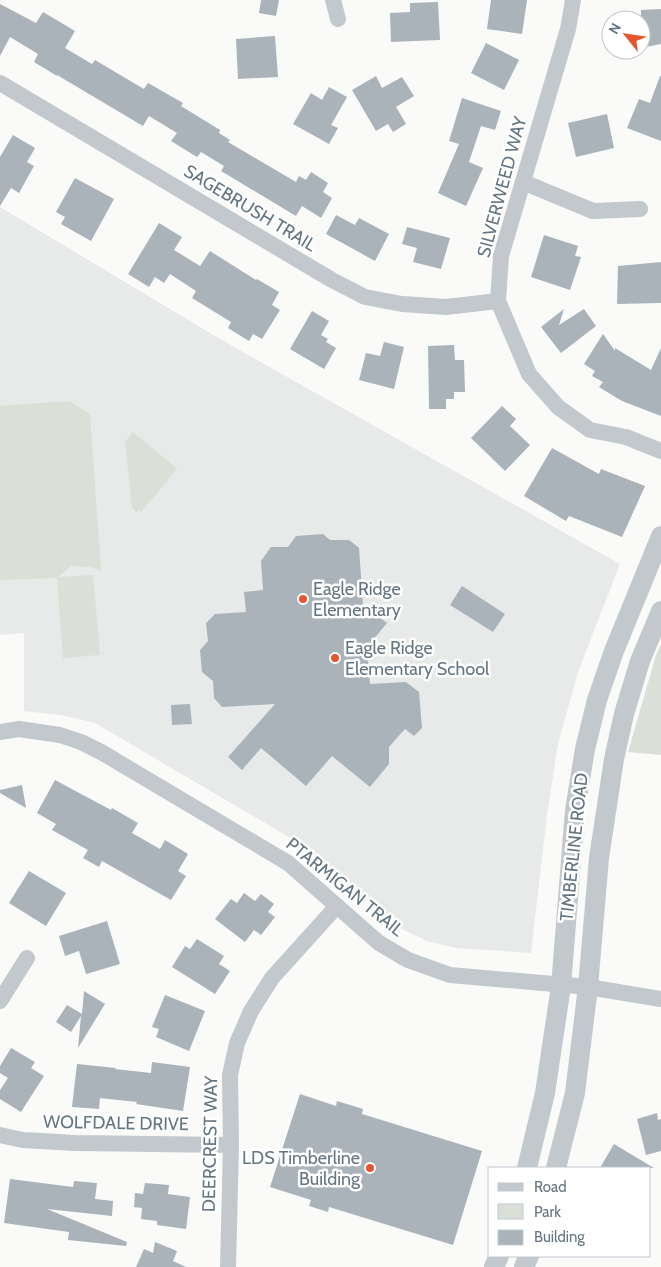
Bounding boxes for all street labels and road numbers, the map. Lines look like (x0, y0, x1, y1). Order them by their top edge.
street label: SILVERWEED WAY (473, 113, 532, 260)
street label: SAGEBRUSH TRAIL (180, 160, 320, 256)
street label: TIMBERLINE ROAD (555, 772, 593, 922)
street label: PTARMIGAN TRAIL (282, 833, 408, 941)
street label: DEERCREST WAY (198, 1075, 222, 1212)
street label: WOLFDALE DRIVE (43, 1111, 189, 1135)

